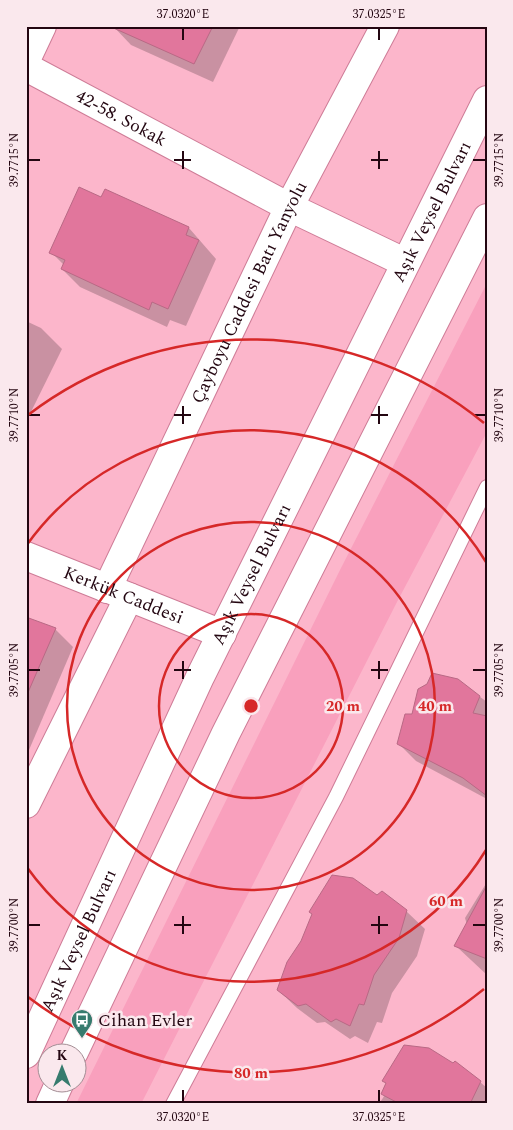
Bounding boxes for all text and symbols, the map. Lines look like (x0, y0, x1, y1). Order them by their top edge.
text: 37.0320°E (157, 5, 209, 24)
text: 37.0325°E (353, 5, 405, 24)
street label: 42-58. Sokak (71, 82, 172, 153)
text: 39.7715°N (5, 133, 24, 187)
text: 39.7715°N (490, 133, 509, 187)
street label: Aşık Veysel Bulvarı (385, 136, 478, 287)
street label: Çayboyu Caddesi Batı Yanyolu (184, 176, 314, 408)
text: 39.7710°N (5, 388, 24, 442)
text: 39.7710°N (490, 388, 509, 442)
street label: Aşık Veysel Bulvarı (205, 499, 298, 650)
street label: Kerkük Caddesi (59, 559, 188, 631)
text: 39.7705°N (5, 643, 24, 697)
text: 39.7705°N (490, 643, 509, 697)
text: 20 m (326, 695, 361, 718)
text: 40 m (418, 695, 453, 718)
centre of rings (242, 697, 260, 715)
street label: Aşık Veysel Bulvarı (34, 865, 123, 1016)
text: 60 m (429, 890, 464, 913)
text: 39.7700°N (5, 898, 24, 952)
text: 39.7700°N (490, 898, 509, 952)
place label: Cihan Evler (98, 1007, 192, 1034)
bus stop icon: Cihan Evler (70, 1008, 94, 1039)
north arrow (38, 1042, 88, 1092)
text: K (57, 1045, 68, 1066)
text: 80 m (234, 1062, 269, 1085)
text: 37.0320°E (157, 1108, 209, 1127)
text: 37.0325°E (353, 1108, 405, 1127)

